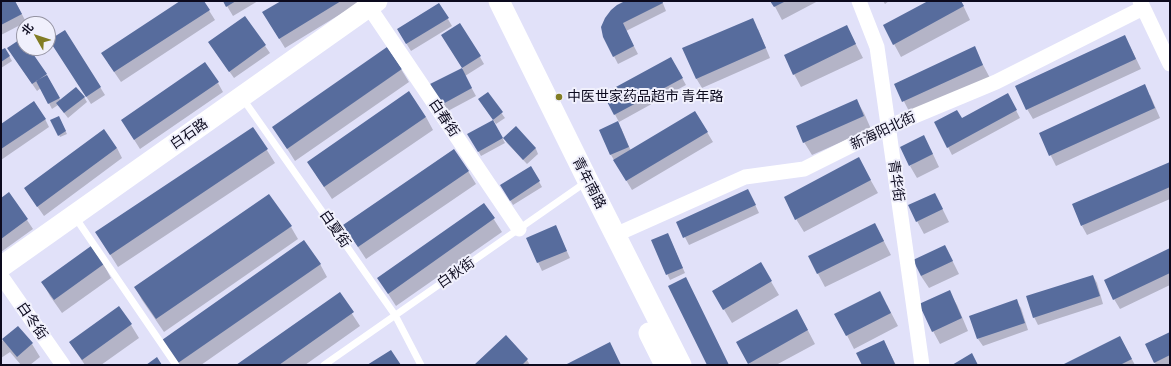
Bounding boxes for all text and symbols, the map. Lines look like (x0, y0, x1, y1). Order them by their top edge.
north arrow (16, 16, 56, 56)
text: 北 (19, 21, 36, 37)
place label: 中医世家药品超市 青年路 (567, 89, 724, 105)
marker: 中医世家药品超市 青年路 (554, 92, 564, 102)
street label: 白春街 (425, 96, 463, 140)
street label: 新海阳北街 (848, 109, 918, 153)
street label: 白石路 (167, 115, 211, 153)
street label: 青年南路 (569, 154, 609, 212)
street label: 青华街 (885, 159, 907, 203)
street label: 白夏街 (316, 207, 354, 251)
street label: 白秋街 (434, 254, 478, 292)
street label: 白冬街 (13, 299, 51, 343)

